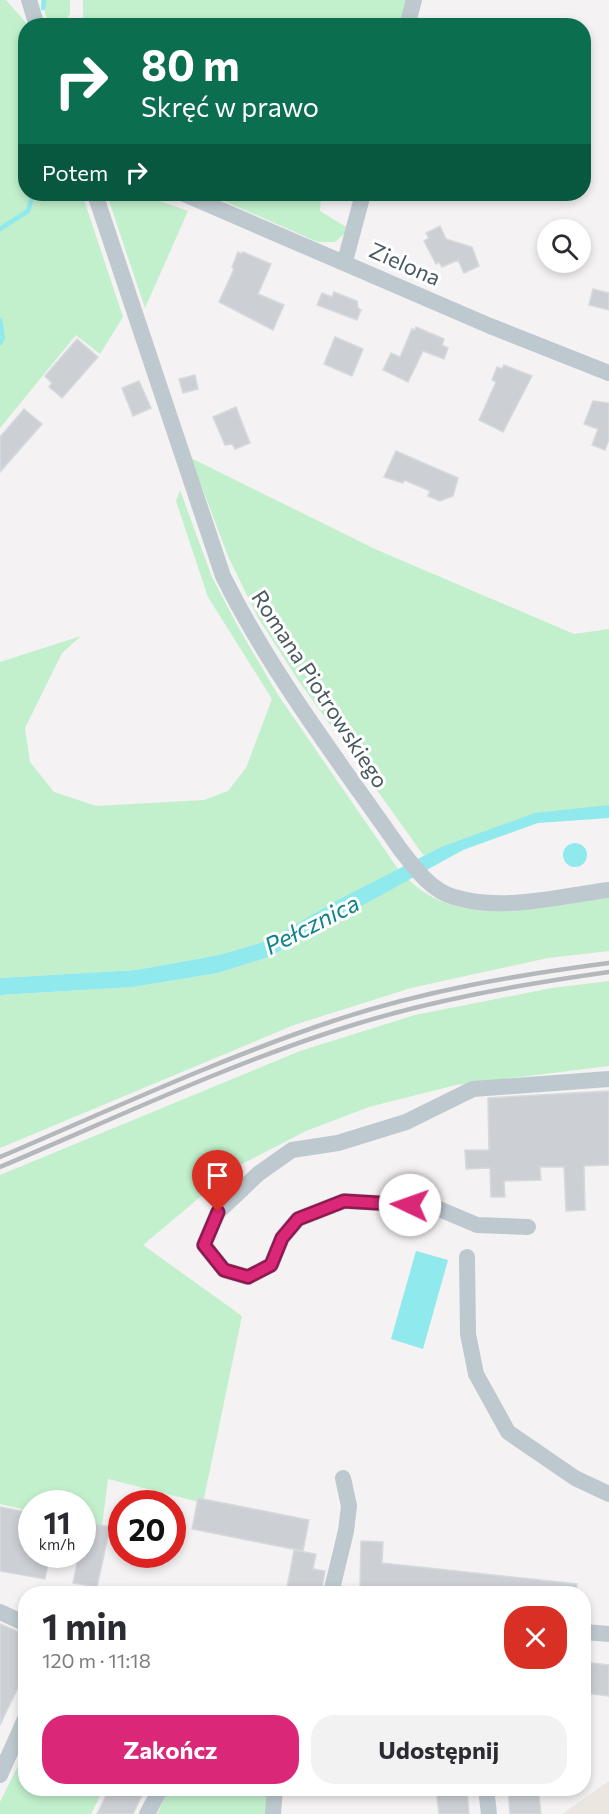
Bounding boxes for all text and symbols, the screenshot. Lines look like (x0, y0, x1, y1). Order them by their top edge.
text: 80 m (141, 38, 240, 90)
icon: right (42, 42, 120, 120)
text: Skręć w prawo (141, 90, 319, 123)
icon: right (120, 156, 153, 189)
text: Potem (42, 159, 108, 186)
map controls (537, 219, 591, 273)
button: search (537, 219, 591, 273)
street label: Zielona (366, 236, 445, 291)
street label: Romana Piotrowskiego (246, 585, 394, 793)
water label: Pełcznica (259, 887, 364, 960)
pin (192, 1150, 243, 1212)
icon: arrive (201, 1159, 234, 1192)
position arrow (378, 1173, 442, 1237)
speed limit sign: 20 (108, 1490, 186, 1568)
text: 11 (43, 1503, 71, 1540)
text: km/h (39, 1535, 75, 1553)
text: 1 min (42, 1603, 127, 1647)
button: close (504, 1606, 567, 1669)
text: 120 m · 11:18 (42, 1648, 151, 1672)
button: Zakończ (42, 1715, 299, 1784)
button: Udostępnij (311, 1715, 567, 1784)

